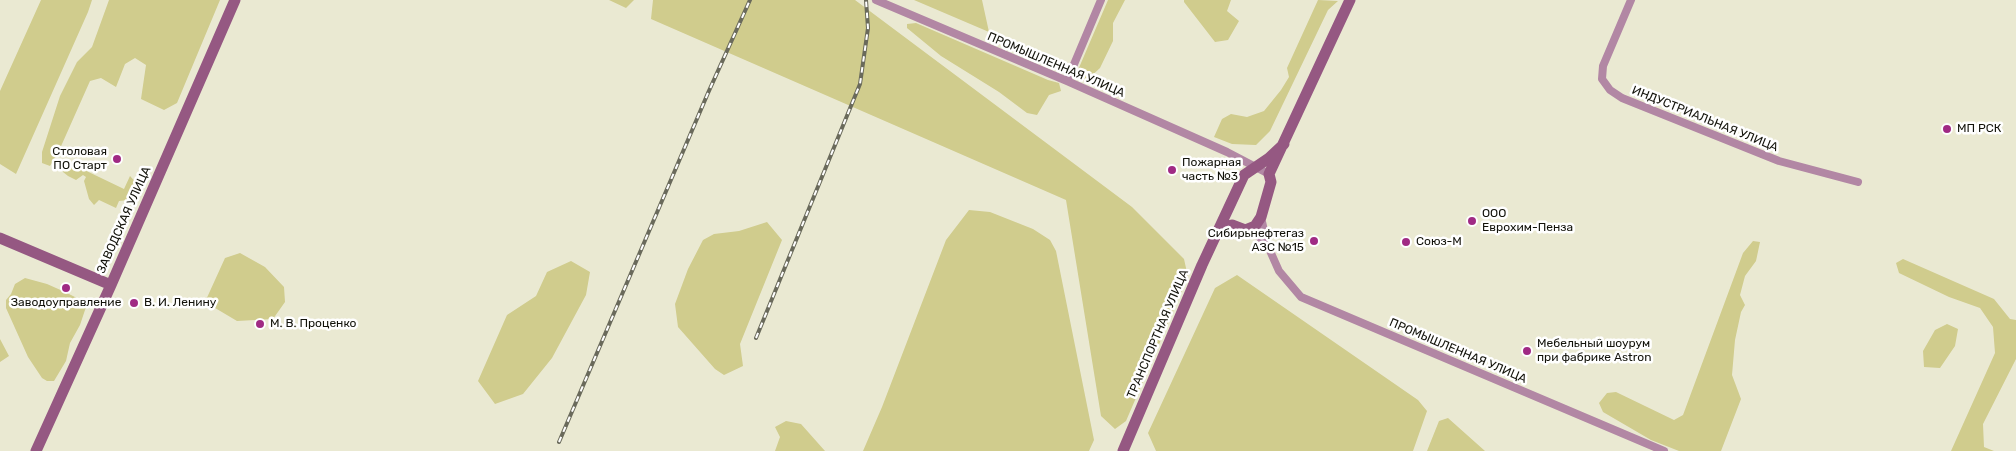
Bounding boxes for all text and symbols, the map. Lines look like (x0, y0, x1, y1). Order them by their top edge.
street label: ПРОМЫШЛЕННАЯ УЛИЦА (985, 29, 1127, 101)
street label: ИНДУСТРИАЛЬНАЯ УЛИЦА (1630, 83, 1780, 155)
place label: МП РСК (1957, 122, 2001, 136)
marker: МП РСК (1941, 123, 1953, 135)
place label: Столовая ПО Старт (52, 145, 107, 173)
marker: Столовая ПО Старт (111, 153, 123, 165)
place label: Пожарная часть №3 (1182, 156, 1241, 184)
street label: ЗАВОДСКАЯ УЛИЦА (94, 164, 154, 276)
marker: Пожарная часть №3 (1166, 164, 1178, 176)
place label: ООО Еврохим-Пенза (1482, 207, 1573, 235)
marker: ООО Еврохим-Пенза (1466, 215, 1478, 227)
place label: Сибирьнефтегаз АЗС №15 (1208, 227, 1304, 255)
marker: Сибирьнефтегаз АЗС №15 (1308, 235, 1320, 247)
place label: Союз-М (1416, 235, 1462, 249)
marker: Союз-М (1400, 236, 1412, 248)
street label: ТРАНСПОРТНАЯ УЛИЦА (1124, 267, 1192, 401)
marker: Заводоуправление (60, 282, 72, 294)
place label: Заводоуправление (11, 296, 121, 310)
place label: В. И. Ленину (144, 296, 216, 310)
marker: В. И. Ленину (128, 297, 140, 309)
street label: ПРОМЫШЛЕННАЯ УЛИЦА (1387, 315, 1529, 387)
place label: М. В. Проценко (270, 317, 356, 331)
marker: М. В. Проценко (254, 318, 266, 330)
place label: Мебельный шоурум при фабрике Astron (1537, 337, 1651, 365)
marker: Мебельный шоурум при фабрике Astron (1521, 345, 1533, 357)

